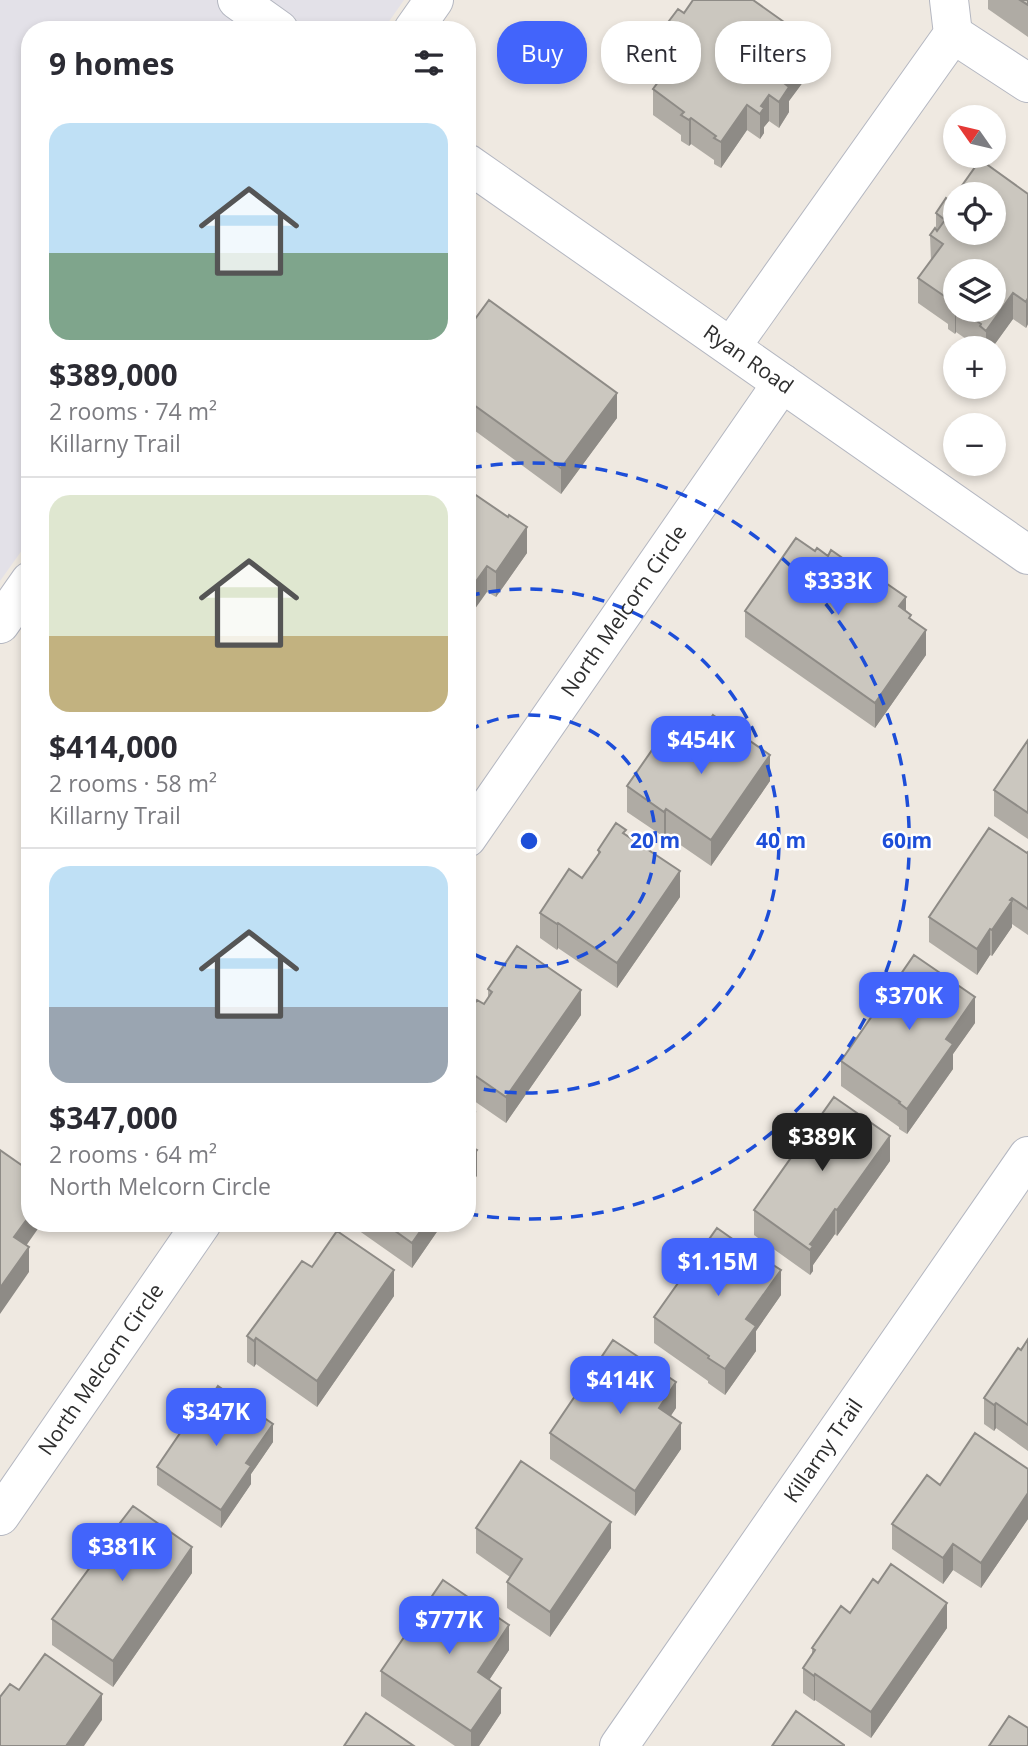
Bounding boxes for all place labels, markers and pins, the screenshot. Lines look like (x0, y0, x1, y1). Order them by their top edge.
pin: $333K (789, 558, 887, 617)
pin: $454K (652, 716, 750, 776)
centre of rings (517, 829, 541, 853)
pin: $370K (860, 972, 958, 1032)
pin: $389K (773, 1114, 871, 1173)
pin: $1.15M (661, 1238, 775, 1298)
pin: $414K (571, 1356, 669, 1416)
pin: $347K (167, 1388, 265, 1448)
pin: $381K (73, 1524, 171, 1583)
pin: $777K (400, 1596, 498, 1656)

